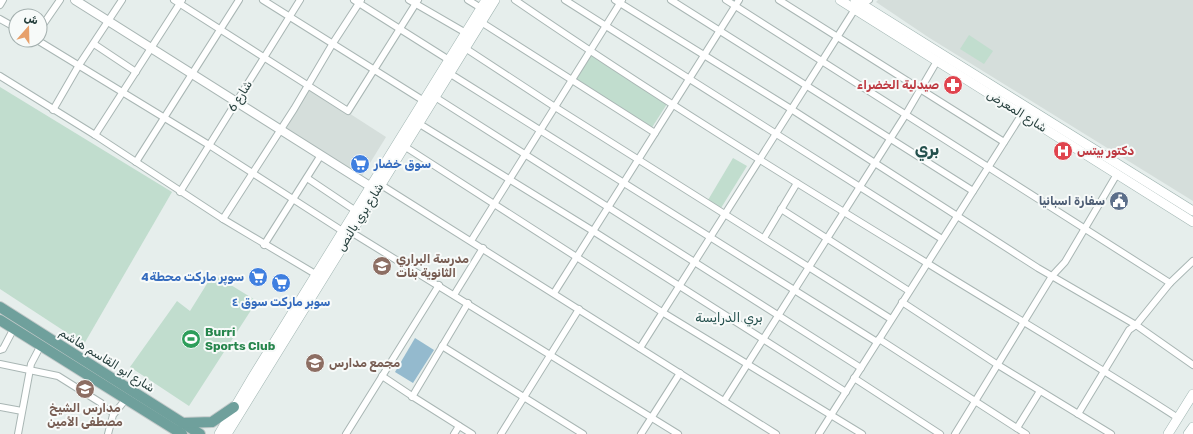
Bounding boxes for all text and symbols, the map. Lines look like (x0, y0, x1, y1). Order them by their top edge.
north arrow (8, 8, 48, 48)
text: ش (22, 11, 40, 28)
pharmacy icon: صيدلية الخضراء (942, 74, 964, 96)
street label: شارع 6 (225, 78, 257, 115)
place label: صيدلية الخضراء (857, 78, 939, 92)
street label: شارع المعرض (983, 87, 1050, 137)
district label: بري (915, 140, 939, 161)
hospital icon: دكتور بيتس (1052, 140, 1074, 162)
place label: دكتور بيتس (1077, 144, 1134, 158)
supermarket icon: سوق خضار (349, 153, 371, 175)
place label: سوق خضار (373, 157, 431, 171)
street label: شارع بري بالنص (334, 180, 388, 255)
public building icon: سفارة اسبانيا (1108, 190, 1130, 212)
place label: سفارة اسبانيا (1039, 194, 1105, 208)
place label: مدرسة البراري الثانوية بنات (396, 252, 469, 280)
school or university icon: مدرسة البراري الثانوية بنات (371, 255, 393, 277)
supermarket icon: سوپر مارکت محطة4 (247, 266, 269, 288)
place label: سوپر مارکت محطة4 (141, 270, 244, 286)
supermarket icon: سوبر ماركت سوق ٤ (270, 272, 292, 294)
place label: سوبر ماركت سوق ٤ (232, 295, 330, 309)
district label: بري الدرايسة (695, 310, 763, 327)
street label: شارع ابو القاسم هاشم (56, 325, 157, 397)
place label: Burri Sports Club (205, 325, 276, 353)
sports icon: Burri Sports Club (180, 328, 202, 350)
school or university icon: مجمع مدارس (304, 352, 326, 374)
place label: مجمع مدارس (329, 356, 400, 372)
school or university icon: مدارس الشيخ مصطفى الأمين (74, 378, 96, 400)
place label: مدارس الشيخ مصطفى الأمين (47, 401, 123, 429)

